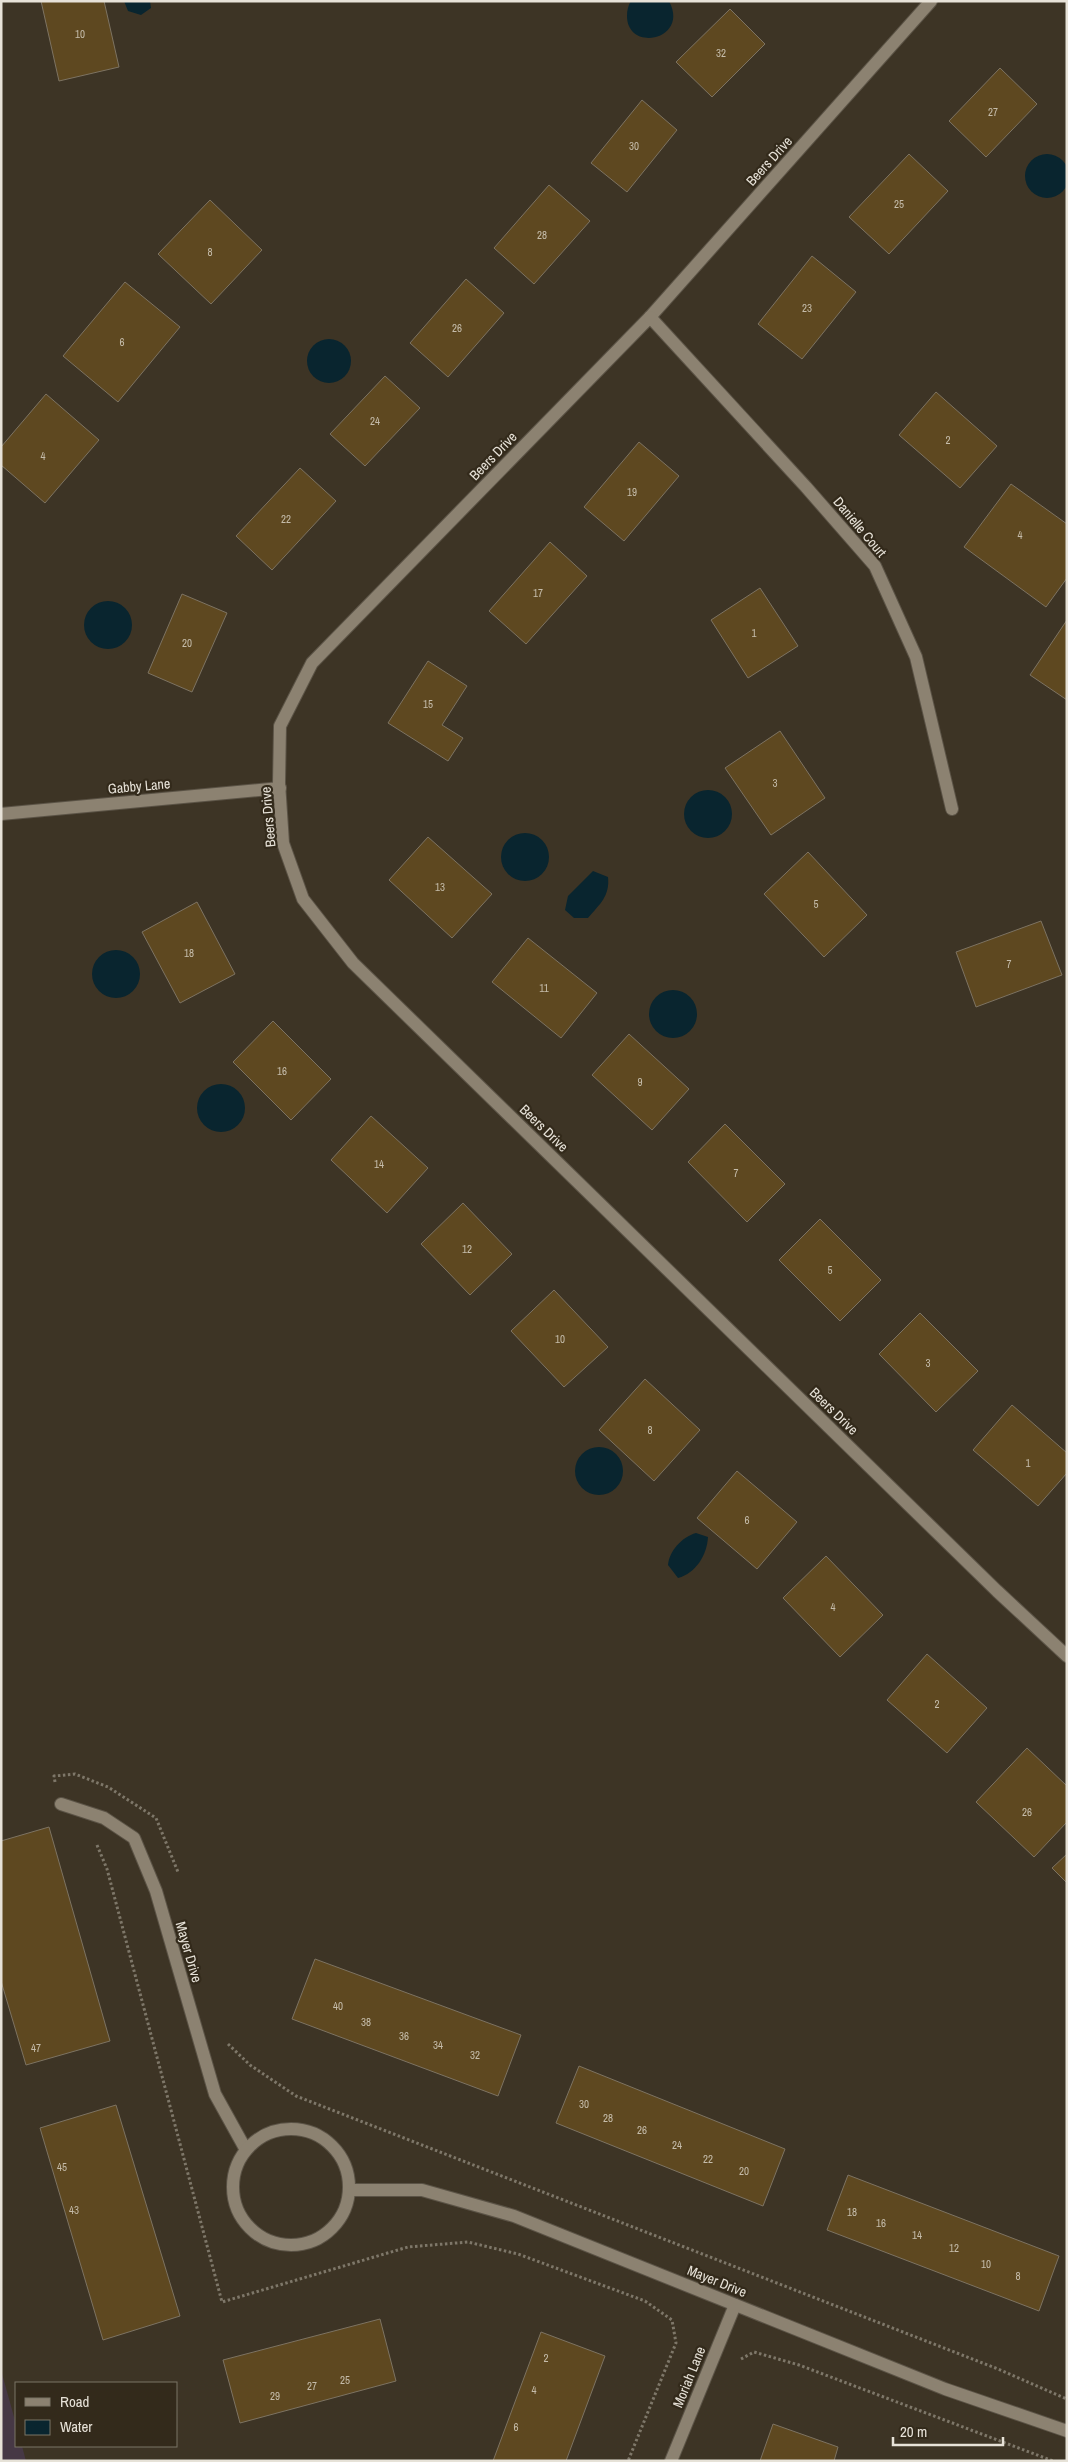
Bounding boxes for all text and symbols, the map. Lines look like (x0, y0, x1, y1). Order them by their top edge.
house number: 10 (75, 27, 85, 41)
house number: 32 (716, 46, 726, 60)
house number: 27 (988, 105, 998, 119)
street label: Beers Drive (742, 132, 796, 190)
house number: 30 (629, 139, 639, 153)
house number: 25 (894, 197, 904, 211)
house number: 28 (537, 228, 547, 242)
house number: 8 (207, 245, 213, 259)
house number: 23 (802, 301, 812, 315)
house number: 26 (452, 321, 462, 335)
house number: 6 (119, 335, 125, 349)
house number: 24 (370, 414, 380, 428)
street label: Beers Drive (465, 428, 521, 484)
house number: 2 (945, 433, 951, 447)
house number: 4 (40, 449, 46, 463)
house number: 19 (627, 485, 637, 499)
street label: Danielle Court (830, 493, 890, 561)
house number: 22 (281, 512, 291, 526)
house number: 4 (1017, 528, 1023, 542)
house number: 17 (533, 586, 543, 600)
house number: 1 (751, 626, 757, 640)
house number: 20 (182, 636, 192, 650)
house number: 15 (423, 697, 433, 711)
street label: Gabby Lane (107, 774, 171, 798)
house number: 3 (772, 776, 778, 790)
street label: Beers Drive (256, 786, 280, 848)
house number: 13 (435, 880, 445, 894)
house number: 5 (813, 897, 819, 911)
house number: 18 (184, 946, 194, 960)
house number: 7 (1006, 957, 1012, 971)
house number: 11 (539, 981, 549, 995)
house number: 16 (277, 1064, 287, 1078)
house number: 9 (637, 1075, 643, 1089)
street label: Beers Drive (516, 1100, 572, 1156)
house number: 14 (374, 1157, 384, 1171)
house number: 7 (733, 1166, 739, 1180)
house number: 12 (462, 1242, 472, 1256)
house number: 5 (827, 1263, 833, 1277)
house number: 10 (555, 1332, 565, 1346)
house number: 3 (925, 1356, 931, 1370)
street label: Beers Drive (806, 1383, 862, 1439)
house number: 8 (647, 1423, 653, 1437)
house number: 1 (1025, 1456, 1031, 1470)
house number: 6 (744, 1513, 750, 1527)
house number: 4 (830, 1600, 836, 1614)
house number: 2 (934, 1697, 940, 1711)
house number: 26 (1022, 1805, 1032, 1819)
street label: Mayer Drive (172, 1919, 206, 1985)
house number: 40 (333, 1999, 343, 2013)
house number: 38 (361, 2015, 371, 2029)
house number: 36 (399, 2029, 409, 2043)
house number: 34 (433, 2038, 443, 2052)
house number: 47 (31, 2041, 41, 2055)
house number: 32 (470, 2048, 480, 2062)
house number: 30 (579, 2097, 589, 2111)
house number: 28 (603, 2111, 613, 2125)
house number: 26 (637, 2123, 647, 2137)
house number: 24 (672, 2138, 682, 2152)
house number: 22 (703, 2152, 713, 2166)
house number: 45 (57, 2160, 67, 2174)
house number: 20 (739, 2164, 749, 2178)
house number: 43 (69, 2203, 79, 2217)
house number: 18 (847, 2205, 857, 2219)
house number: 16 (876, 2216, 886, 2230)
house number: 14 (912, 2228, 922, 2242)
house number: 12 (949, 2241, 959, 2255)
house number: 10 (981, 2257, 991, 2271)
street label: Mayer Drive (685, 2261, 749, 2301)
house number: 8 (1015, 2269, 1021, 2283)
street label: Moriah Lane (669, 2344, 709, 2410)
house number: 2 (543, 2351, 549, 2365)
house number: 25 (340, 2373, 350, 2387)
house number: 27 (307, 2379, 317, 2393)
legend (15, 2382, 178, 2447)
house number: 4 (531, 2383, 537, 2397)
house number: 29 (270, 2389, 280, 2403)
text: Road (60, 2391, 89, 2412)
scale bar (893, 2414, 1003, 2446)
text: Water (60, 2416, 92, 2437)
house number: 6 (513, 2420, 519, 2434)
text: 20 m (900, 2421, 927, 2442)

